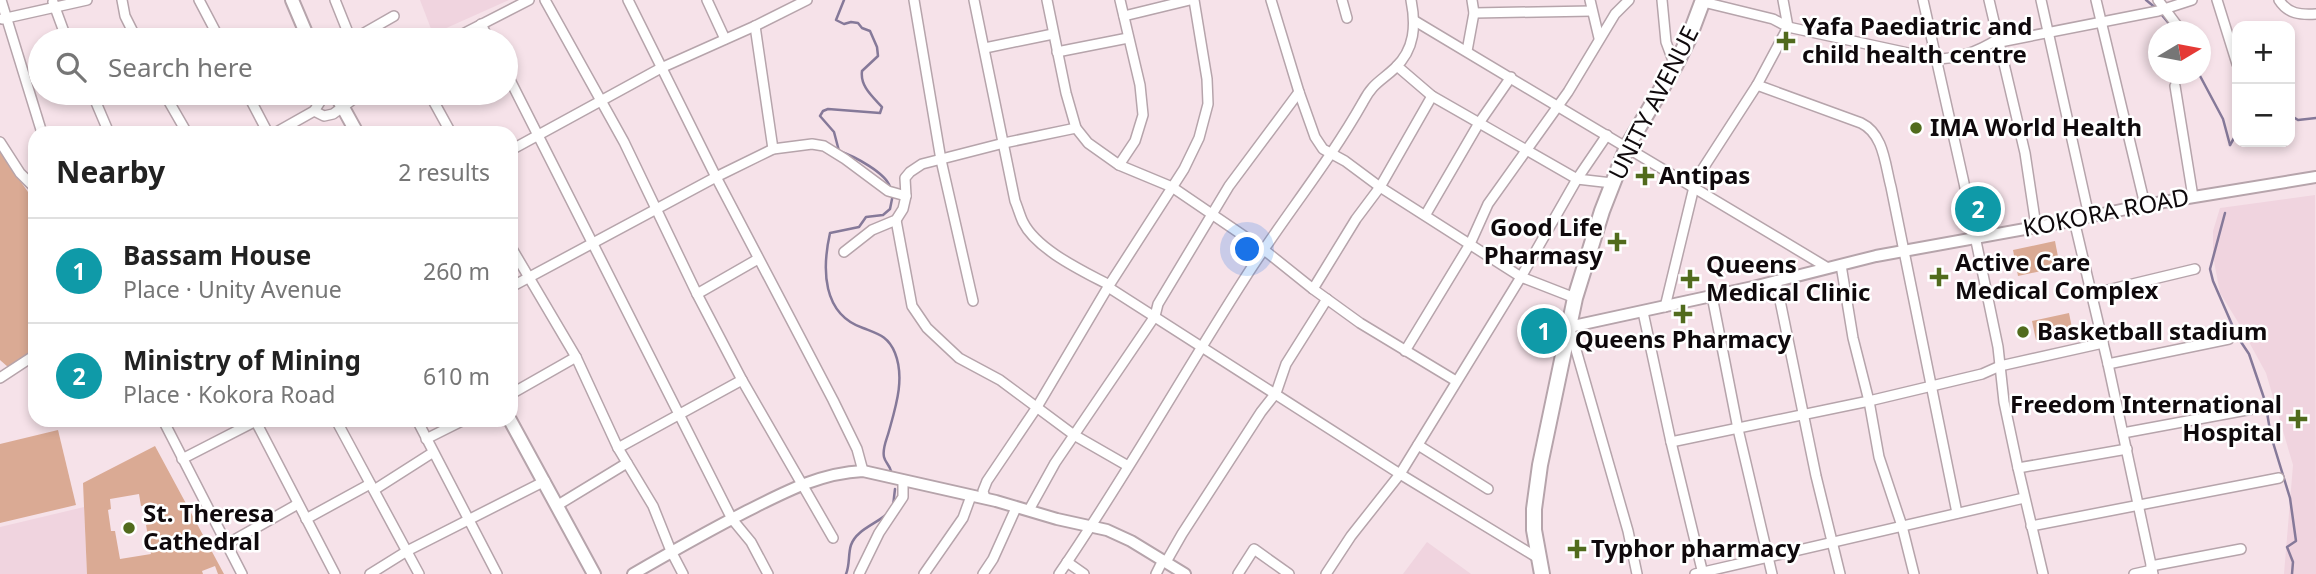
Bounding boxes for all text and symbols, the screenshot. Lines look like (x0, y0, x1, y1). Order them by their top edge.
place label: Yafa Paediatric and child health centre (1802, 9, 2033, 70)
street label: UNITY AVENUE (1600, 20, 1706, 185)
north arrow (2148, 21, 2211, 84)
map controls (2232, 21, 2295, 147)
button: + (2232, 21, 2295, 84)
search box (28, 28, 518, 105)
marker: Yafa Paediatric and child health centre (1776, 31, 1796, 51)
icon: search (52, 48, 90, 86)
text: Search here (108, 49, 253, 85)
button: − (2232, 84, 2295, 147)
place label: IMA World Health (1930, 110, 2142, 143)
marker: IMA World Health (1908, 120, 1924, 136)
text: Nearby (56, 151, 165, 192)
text: 2 results (398, 156, 490, 188)
place label: Antipas (1659, 158, 1750, 191)
marker: Antipas (1637, 168, 1653, 184)
street label: KOKORA ROAD (2020, 179, 2192, 244)
pin: 2 (1955, 183, 2001, 235)
place label: Good Life Pharmasy (1484, 210, 1603, 271)
your location (1230, 232, 1264, 266)
marker: Good Life Pharmasy (1609, 234, 1625, 250)
text: Bassam House (123, 237, 311, 273)
place label: Active Care Medical Complex (1955, 245, 2158, 306)
place label: Queens Medical Clinic (1706, 247, 1870, 308)
text: 1 (72, 255, 86, 287)
text: 260 m (423, 255, 490, 287)
marker: Active Care Medical Complex (1929, 267, 1949, 287)
marker: Queens Medical Clinic (1680, 269, 1700, 289)
text: Place · Unity Avenue (123, 273, 342, 305)
pin: 1 (1521, 305, 1567, 357)
marker: Queens Pharmacy (1675, 306, 1691, 322)
place label: Basketball stadium (2037, 314, 2267, 347)
place label: Queens Pharmacy (1575, 322, 1792, 355)
marker: Basketball stadium (2015, 324, 2031, 340)
text: Ministry of Mining (123, 342, 361, 378)
text: 2 (72, 360, 86, 392)
text: 610 m (423, 360, 490, 392)
text: Place · Kokora Road (123, 378, 335, 410)
place label: Freedom International Hospital (2010, 387, 2282, 448)
marker: Freedom International Hospital (2288, 409, 2308, 429)
place label: St. Theresa Cathedral (143, 496, 274, 557)
marker: St. Theresa Cathedral (121, 520, 137, 536)
place label: Typhor pharmacy (1591, 531, 1801, 564)
marker: Typhor pharmacy (1569, 541, 1585, 557)

